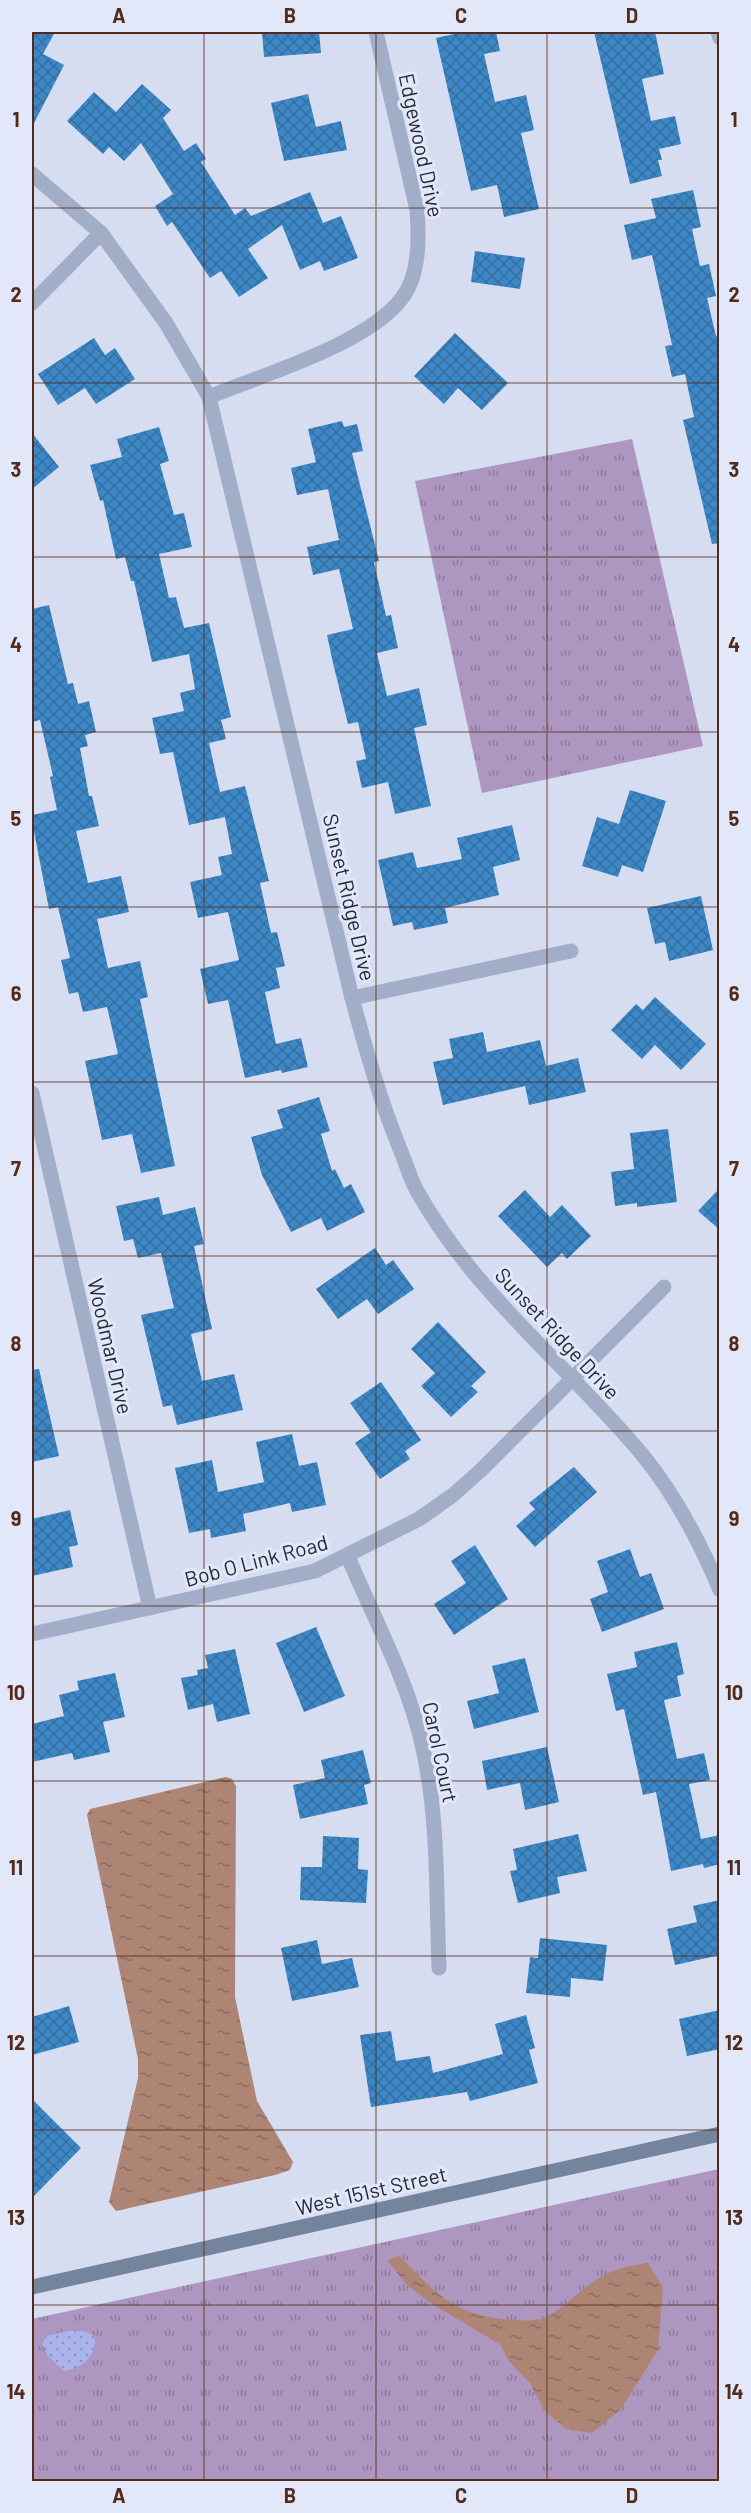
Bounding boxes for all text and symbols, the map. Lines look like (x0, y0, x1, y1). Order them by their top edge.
text: A (112, 3, 126, 27)
text: B (284, 3, 296, 27)
text: C (455, 3, 467, 27)
text: D (626, 3, 638, 27)
street label: Edgewood Drive (395, 71, 449, 219)
text: 1 (12, 107, 20, 131)
text: 1 (730, 107, 738, 131)
text: 2 (10, 282, 22, 306)
text: 2 (728, 282, 740, 306)
text: 3 (11, 457, 21, 481)
text: 3 (729, 457, 739, 481)
text: 4 (10, 632, 22, 656)
text: 4 (728, 632, 740, 656)
text: 5 (11, 806, 22, 830)
text: 5 (729, 806, 740, 830)
street label: Sunset Ridge Drive (319, 811, 381, 983)
text: 6 (11, 981, 22, 1005)
text: 6 (729, 981, 740, 1005)
text: 7 (11, 1156, 21, 1180)
text: 7 (729, 1156, 739, 1180)
street label: Sunset Ridge Drive (491, 1262, 625, 1404)
street label: Woodmar Drive (83, 1276, 139, 1416)
text: 8 (11, 1331, 22, 1355)
text: 8 (729, 1331, 740, 1355)
text: 9 (11, 1506, 21, 1530)
text: 9 (729, 1506, 739, 1530)
street label: Bob O Link Road (182, 1529, 330, 1591)
text: 10 (7, 1680, 25, 1704)
text: 10 (725, 1680, 743, 1704)
street label: Carol Court (418, 1699, 464, 1805)
text: 11 (9, 1855, 23, 1879)
text: 11 (727, 1855, 741, 1879)
text: 12 (7, 2030, 25, 2054)
text: 12 (725, 2030, 743, 2054)
street label: West 151st Street (293, 2160, 449, 2220)
text: 13 (7, 2205, 25, 2229)
text: 13 (725, 2205, 743, 2229)
text: 14 (6, 2379, 26, 2403)
text: 14 (724, 2379, 744, 2403)
text: A (112, 2483, 126, 2507)
text: B (284, 2483, 296, 2507)
text: C (455, 2483, 467, 2507)
text: D (626, 2483, 638, 2507)

